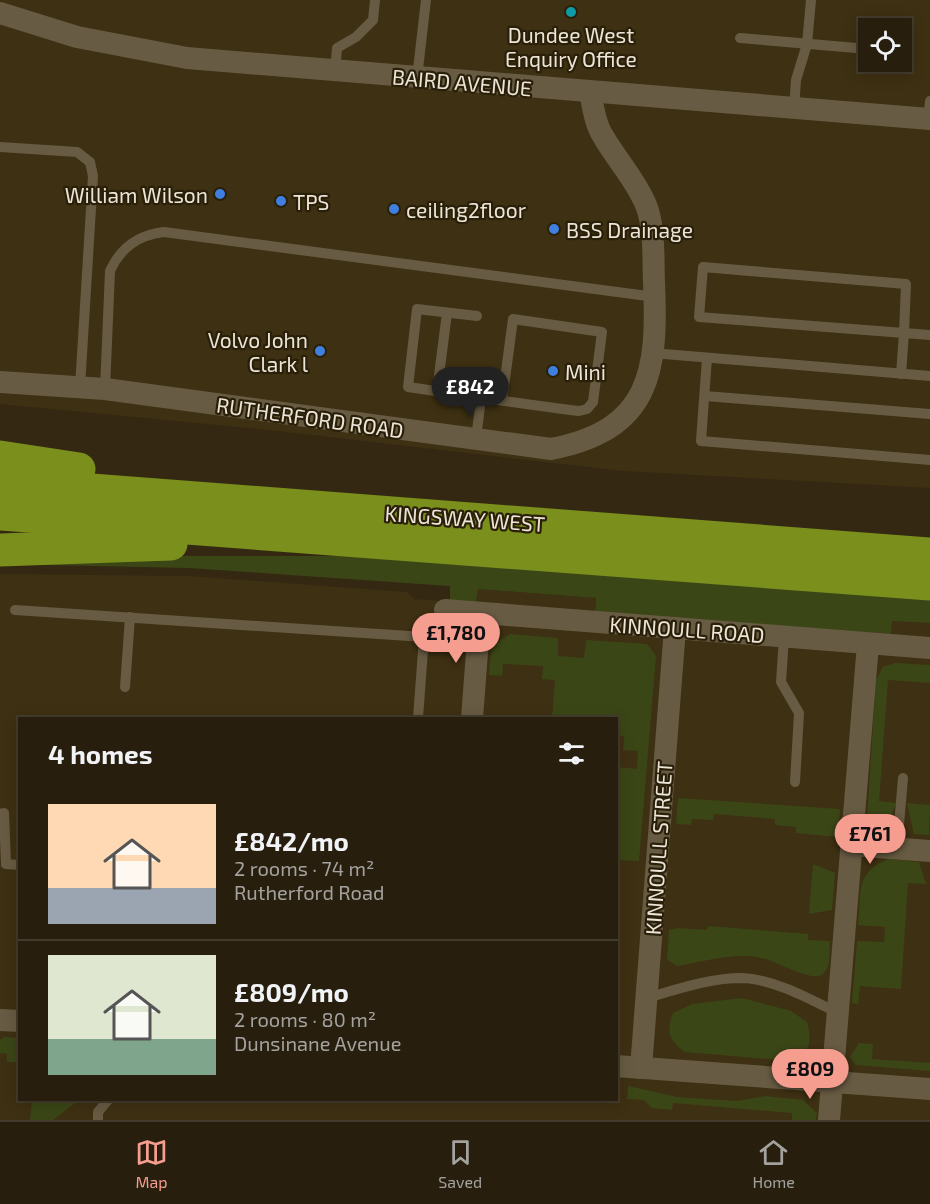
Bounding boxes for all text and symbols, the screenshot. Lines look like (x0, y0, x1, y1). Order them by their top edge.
marker: Dundee West Enquiry Office (564, 5, 578, 19)
map controls (858, 18, 912, 72)
button: locate (858, 18, 912, 72)
place label: Dundee West Enquiry Office (505, 22, 637, 71)
street label: BAIRD AVENUE (391, 63, 533, 101)
place label: William Wilson (65, 182, 208, 207)
marker: William Wilson (213, 187, 227, 201)
place label: TPS (293, 189, 329, 214)
marker: TPS (274, 194, 288, 208)
place label: ceiling2floor (406, 197, 527, 222)
marker: ceiling2floor (387, 202, 401, 216)
place label: BSS Drainage (566, 217, 693, 242)
marker: BSS Drainage (547, 222, 561, 236)
place label: Volvo John Clark l (208, 327, 309, 376)
marker: Volvo John Clark l (313, 344, 327, 358)
place label: Mini (565, 359, 606, 384)
marker: Mini (546, 364, 560, 378)
pin: £842 (434, 367, 506, 418)
text: £842 (446, 374, 494, 398)
street label: RUTHERFORD ROAD (215, 391, 405, 443)
street label: KINGSWAY WEST (384, 500, 546, 536)
street label: KINNOULL ROAD (609, 611, 765, 647)
pin: £1,780 (407, 613, 505, 664)
text: £1,780 (426, 620, 486, 644)
icon: filters (555, 737, 588, 770)
text: 4 homes (48, 738, 153, 769)
street label: KINNOULL STREET (639, 760, 677, 936)
pin: £761 (834, 814, 906, 865)
text: £761 (849, 821, 891, 845)
text: £842/mo (234, 825, 349, 856)
icon: home (96, 828, 168, 900)
text: 2 rooms · 74 m² (234, 856, 374, 880)
text: Rutherford Road (234, 880, 384, 904)
text: £809/mo (234, 976, 349, 1007)
icon: home (96, 979, 168, 1051)
text: 2 rooms · 80 m² (234, 1007, 376, 1031)
text: Dunsinane Avenue (234, 1031, 401, 1055)
pin: £809 (774, 1049, 846, 1100)
text: £809 (786, 1056, 834, 1080)
tab: Map (135, 1136, 168, 1191)
tab: Saved (438, 1136, 482, 1191)
tab: Home (752, 1136, 795, 1191)

